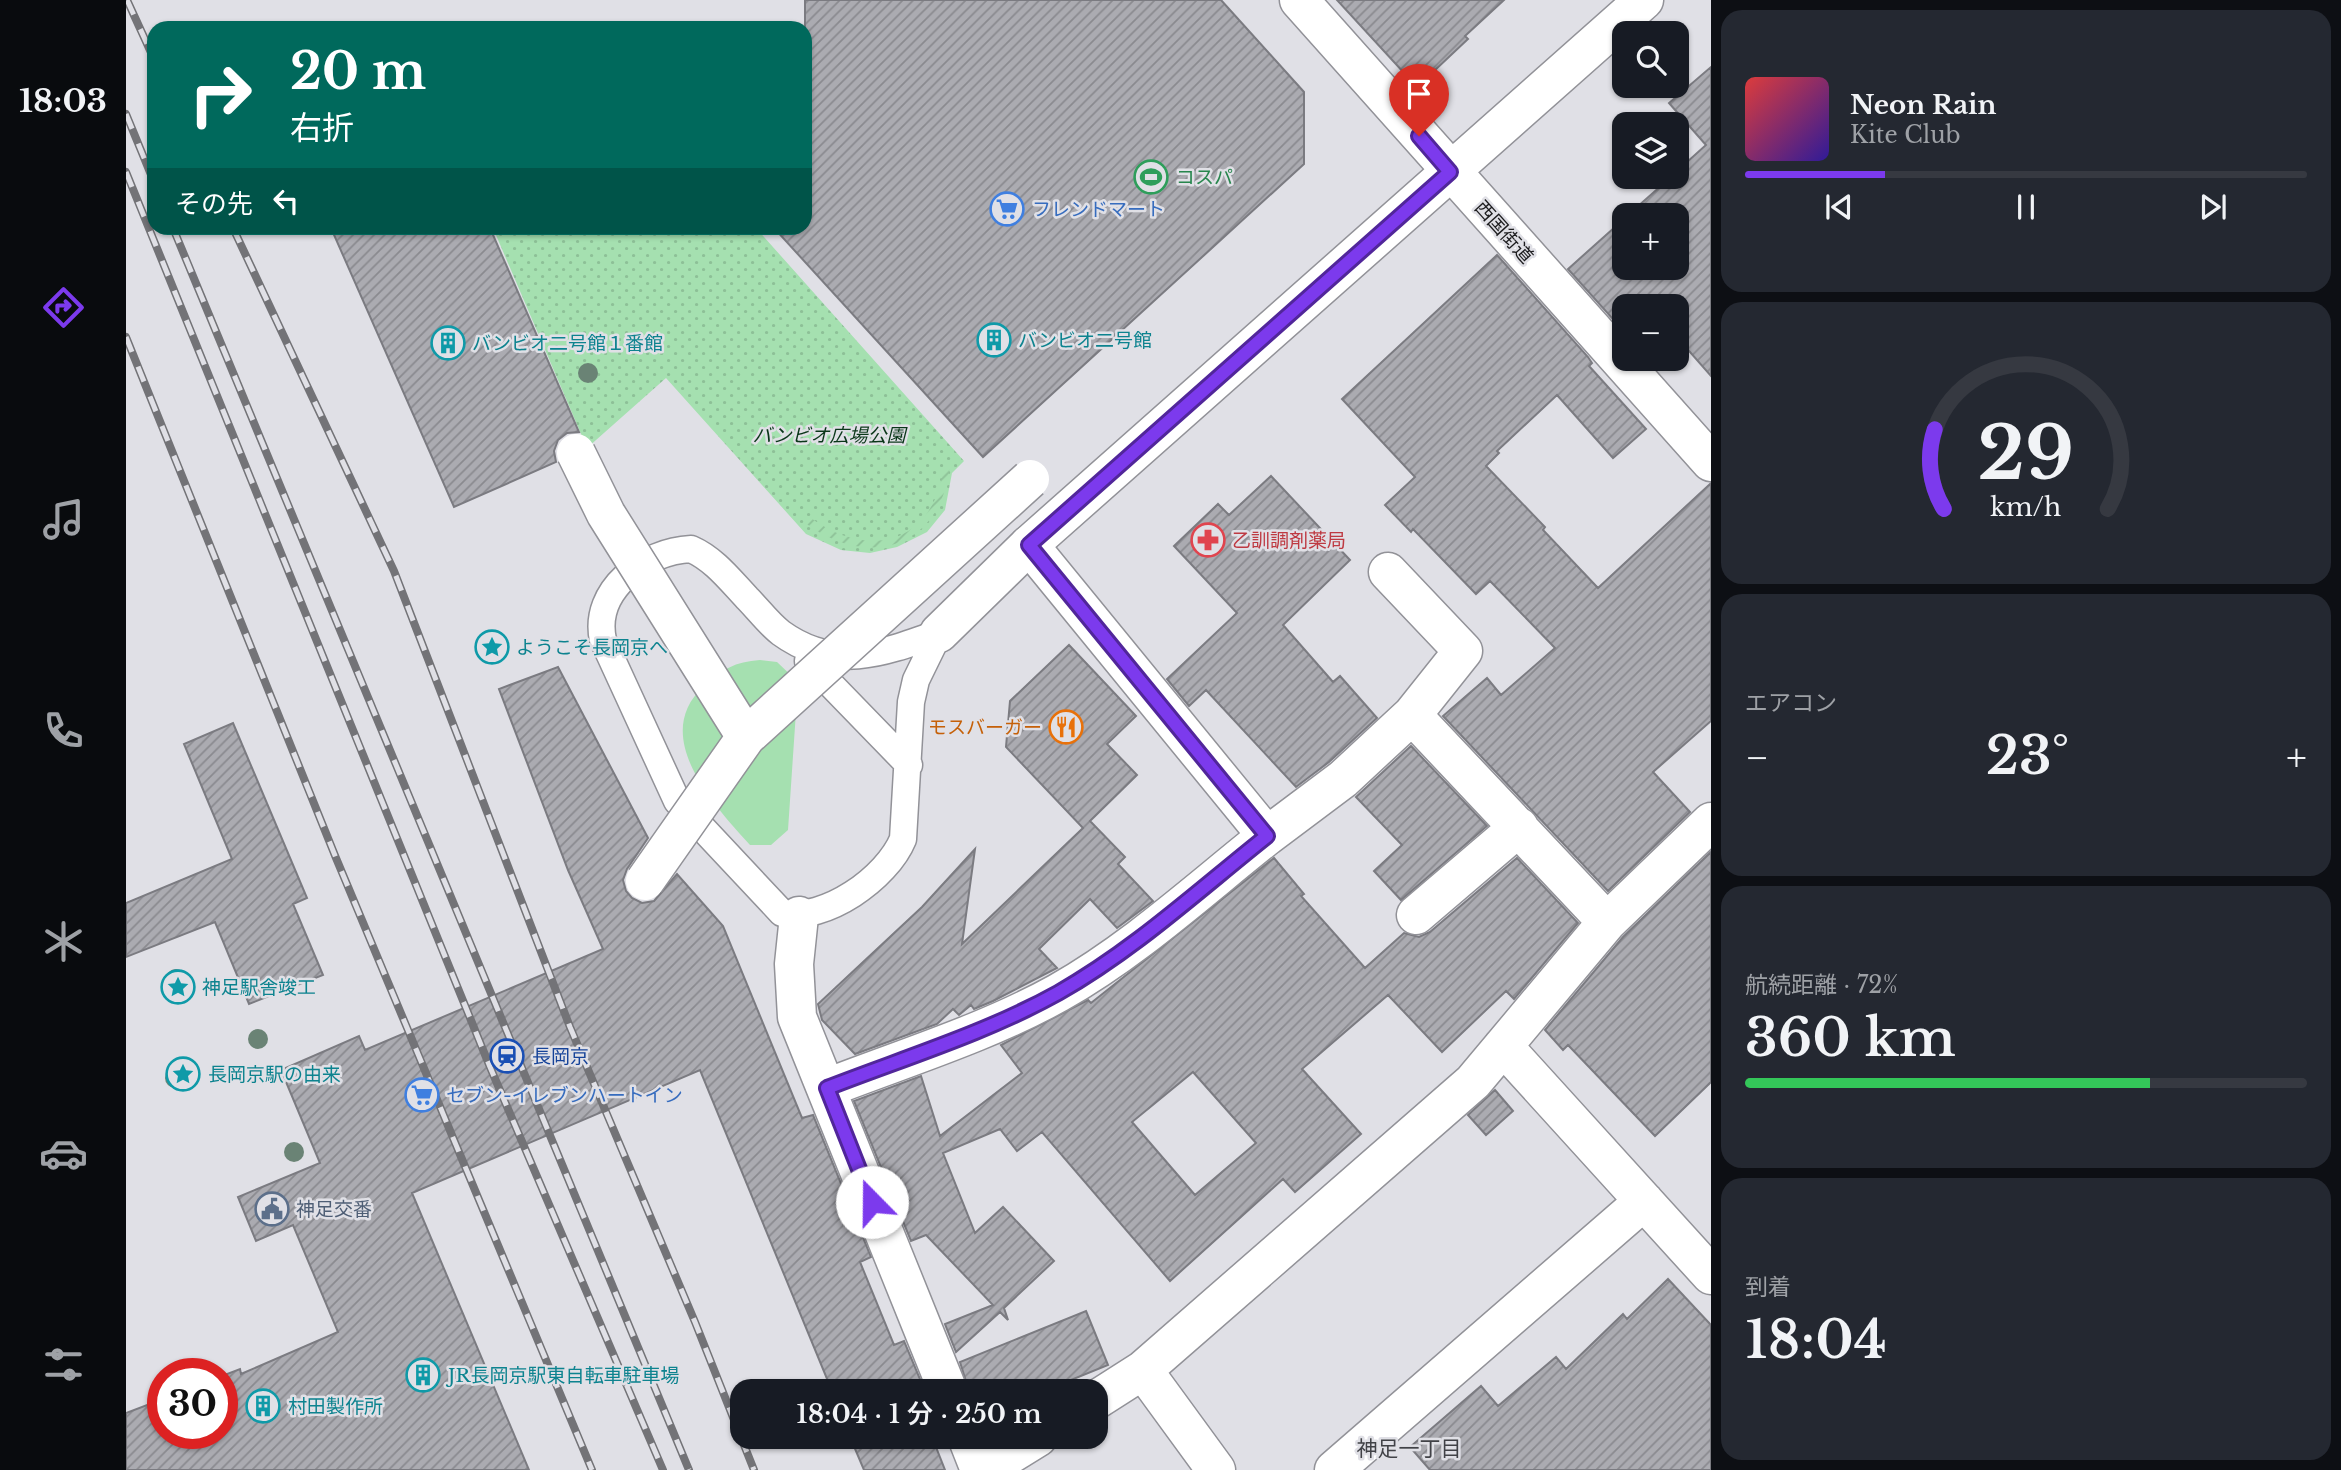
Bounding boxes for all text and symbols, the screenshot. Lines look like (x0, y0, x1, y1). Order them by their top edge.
map controls (1612, 21, 1689, 371)
button: search (1612, 21, 1689, 98)
text: 20 m (290, 41, 426, 102)
icon: right (175, 49, 266, 140)
pin (1389, 64, 1449, 136)
icon: arrive (1400, 75, 1438, 113)
text: 18:03 (19, 81, 107, 121)
text: Neon Rain (1850, 89, 1996, 121)
text: 右折 (290, 108, 354, 148)
button: layers (1612, 112, 1689, 189)
text: Kite Club (1850, 121, 1961, 149)
sports icon: コスパ (1132, 158, 1170, 196)
place label: コスパ (1176, 166, 1233, 189)
icon: left (267, 182, 305, 220)
text: その先 (175, 188, 253, 220)
icon: previous (1820, 188, 1858, 226)
icon: pause (2007, 188, 2045, 226)
icon: next (2194, 188, 2232, 226)
supermarket icon: フレンドマート (988, 190, 1026, 228)
street label: 西国街道 (1470, 196, 1538, 268)
place label: フレンドマート (1032, 198, 1165, 221)
button: + (1612, 203, 1689, 280)
icon: directions (39, 283, 88, 332)
button: − (1612, 294, 1689, 371)
building icon: バンビオ二号館 (975, 321, 1013, 359)
building icon: バンビオ二号館１番館 (429, 324, 467, 362)
place label: バンビオ二号館 (1018, 329, 1152, 352)
place label: バンビオ二号館１番館 (472, 332, 663, 355)
text: 29 (1978, 408, 2074, 499)
park label: バンビオ広場公園 (753, 424, 908, 447)
text: km/h (1991, 492, 2061, 523)
icon: music (39, 495, 88, 544)
pharmacy icon: 乙訓調剤薬局 (1189, 521, 1227, 559)
place label: 乙訓調剤薬局 (1232, 529, 1346, 552)
place icon: ようこそ長岡京へ (473, 628, 511, 666)
place label: ようこそ長岡京へ (516, 636, 668, 659)
text: エアコン (1745, 689, 1837, 717)
icon: phone (39, 706, 88, 755)
restaurant icon: モスバーガー (1047, 708, 1085, 746)
place label: モスバーガー (928, 716, 1042, 739)
text: 23° (1986, 724, 2069, 788)
text: − (1745, 734, 1769, 781)
text: + (2286, 734, 2307, 781)
icon: climate (39, 917, 88, 966)
place icon: 神足駅舎竣工 (159, 968, 197, 1006)
text: 航続距離 · 72% (1745, 971, 1898, 999)
place label: 神足駅舎竣工 (202, 976, 316, 999)
text: 360 km (1745, 1006, 1956, 1070)
station icon: 長岡京 (488, 1037, 526, 1075)
place label: 長岡京 (532, 1045, 589, 1068)
place icon: 長岡京駅の由来 (164, 1055, 202, 1093)
place label: 長岡京駅の由来 (208, 1063, 341, 1086)
supermarket icon: セブン-イレブンハートイン (403, 1076, 441, 1114)
place label: セブン-イレブンハートイン (446, 1084, 683, 1107)
icon: car (39, 1129, 88, 1178)
position arrow (835, 1165, 909, 1239)
public building icon: 神足交番 (253, 1190, 291, 1228)
place label: 神足交番 (296, 1198, 372, 1221)
text: 到着 (1745, 1273, 1791, 1301)
text: 18:04 (1745, 1308, 1887, 1372)
icon: filters (39, 1340, 88, 1389)
building icon: JR長岡京駅東自転車駐車場 (404, 1356, 442, 1394)
speed limit sign: 30 (147, 1358, 238, 1449)
place label: JR長岡京駅東自転車駐車場 (445, 1364, 679, 1387)
building icon: 村田製作所 (244, 1387, 282, 1425)
place label: 村田製作所 (288, 1395, 383, 1418)
text: 18:04 · 1 分 · 250 m (796, 1398, 1042, 1430)
district label: 神足一丁目 (1357, 1436, 1462, 1462)

